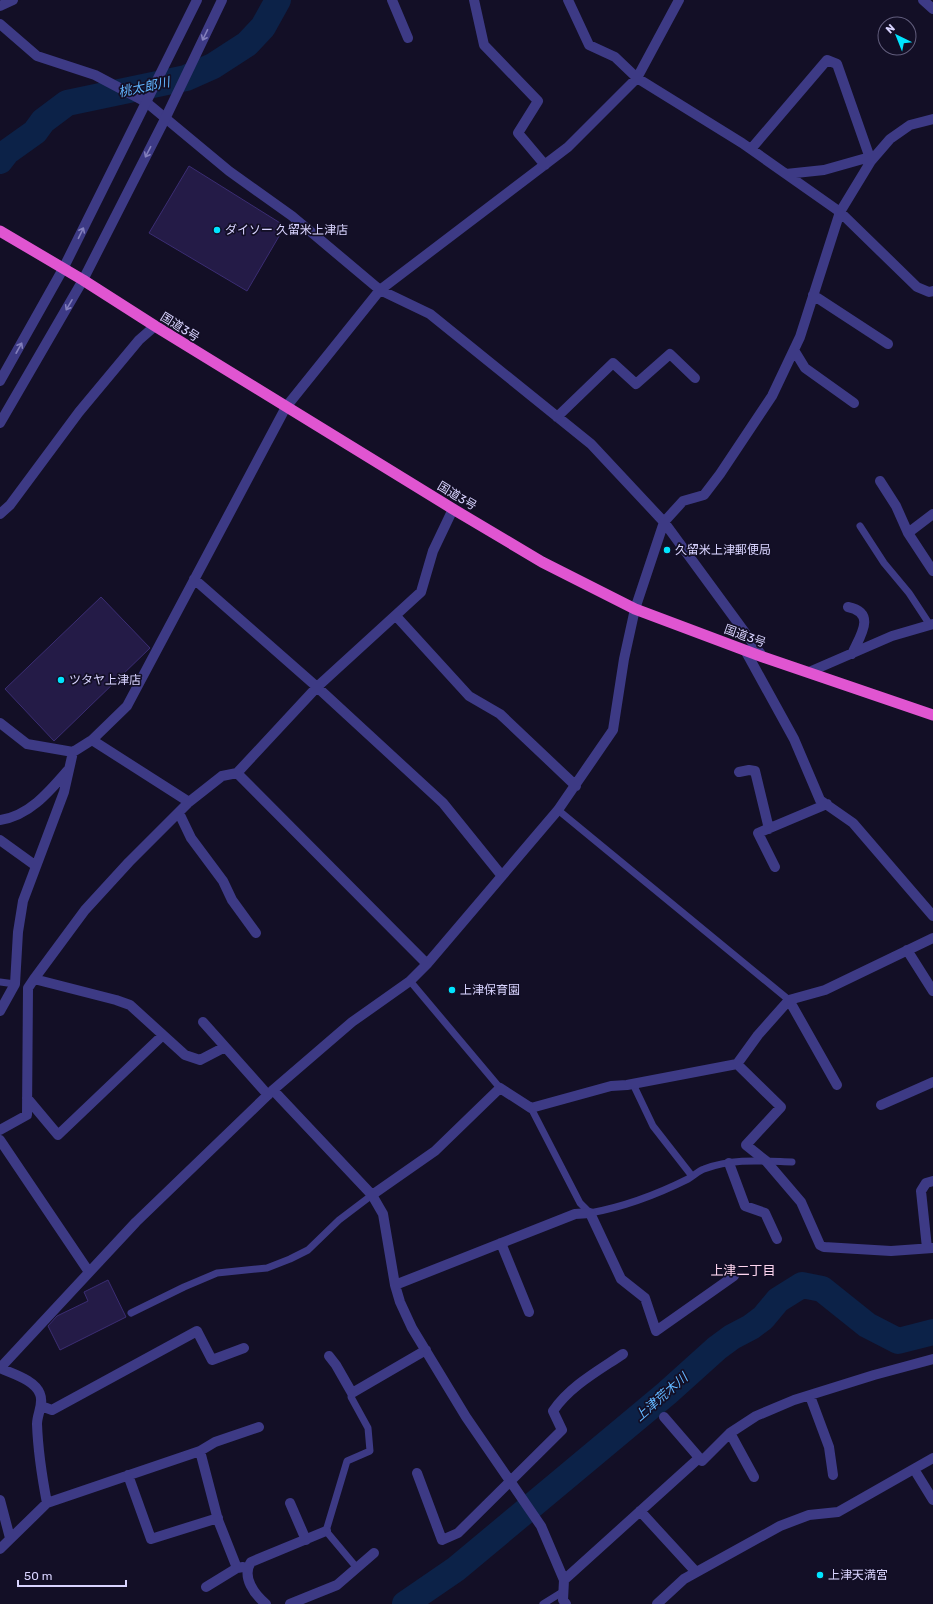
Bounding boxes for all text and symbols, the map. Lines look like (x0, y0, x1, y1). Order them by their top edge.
north arrow (877, 16, 917, 56)
text: N (883, 22, 898, 37)
one-way arrow (201, 29, 208, 41)
water label: 桃太郎川 (117, 74, 173, 100)
one-way arrow (144, 146, 152, 158)
place label: ダイソー 久留米上津店 (225, 223, 348, 237)
marker: ダイソー 久留米上津店 (212, 225, 222, 235)
one-way arrow (78, 228, 85, 240)
one-way arrow (64, 299, 72, 311)
street label: 国道3号 (158, 310, 202, 344)
one-way arrow (16, 342, 24, 354)
street label: 国道3号 (435, 479, 479, 513)
place label: 久留米上津郵便局 (675, 543, 771, 557)
marker: 久留米上津郵便局 (662, 545, 672, 555)
street label: 国道3号 (722, 622, 768, 650)
place label: ツタヤ上津店 (69, 673, 141, 687)
marker: ツタヤ上津店 (56, 675, 66, 685)
place label: 上津保育園 (460, 983, 520, 997)
marker: 上津保育園 (447, 985, 457, 995)
district label: 上津二丁目 (710, 1263, 776, 1278)
water label: 上津荒木川 (632, 1369, 692, 1424)
scale bar (18, 1562, 126, 1588)
place label: 上津天満宮 (828, 1568, 888, 1582)
text: 50 m (24, 1569, 52, 1583)
marker: 上津天満宮 (815, 1570, 825, 1580)

